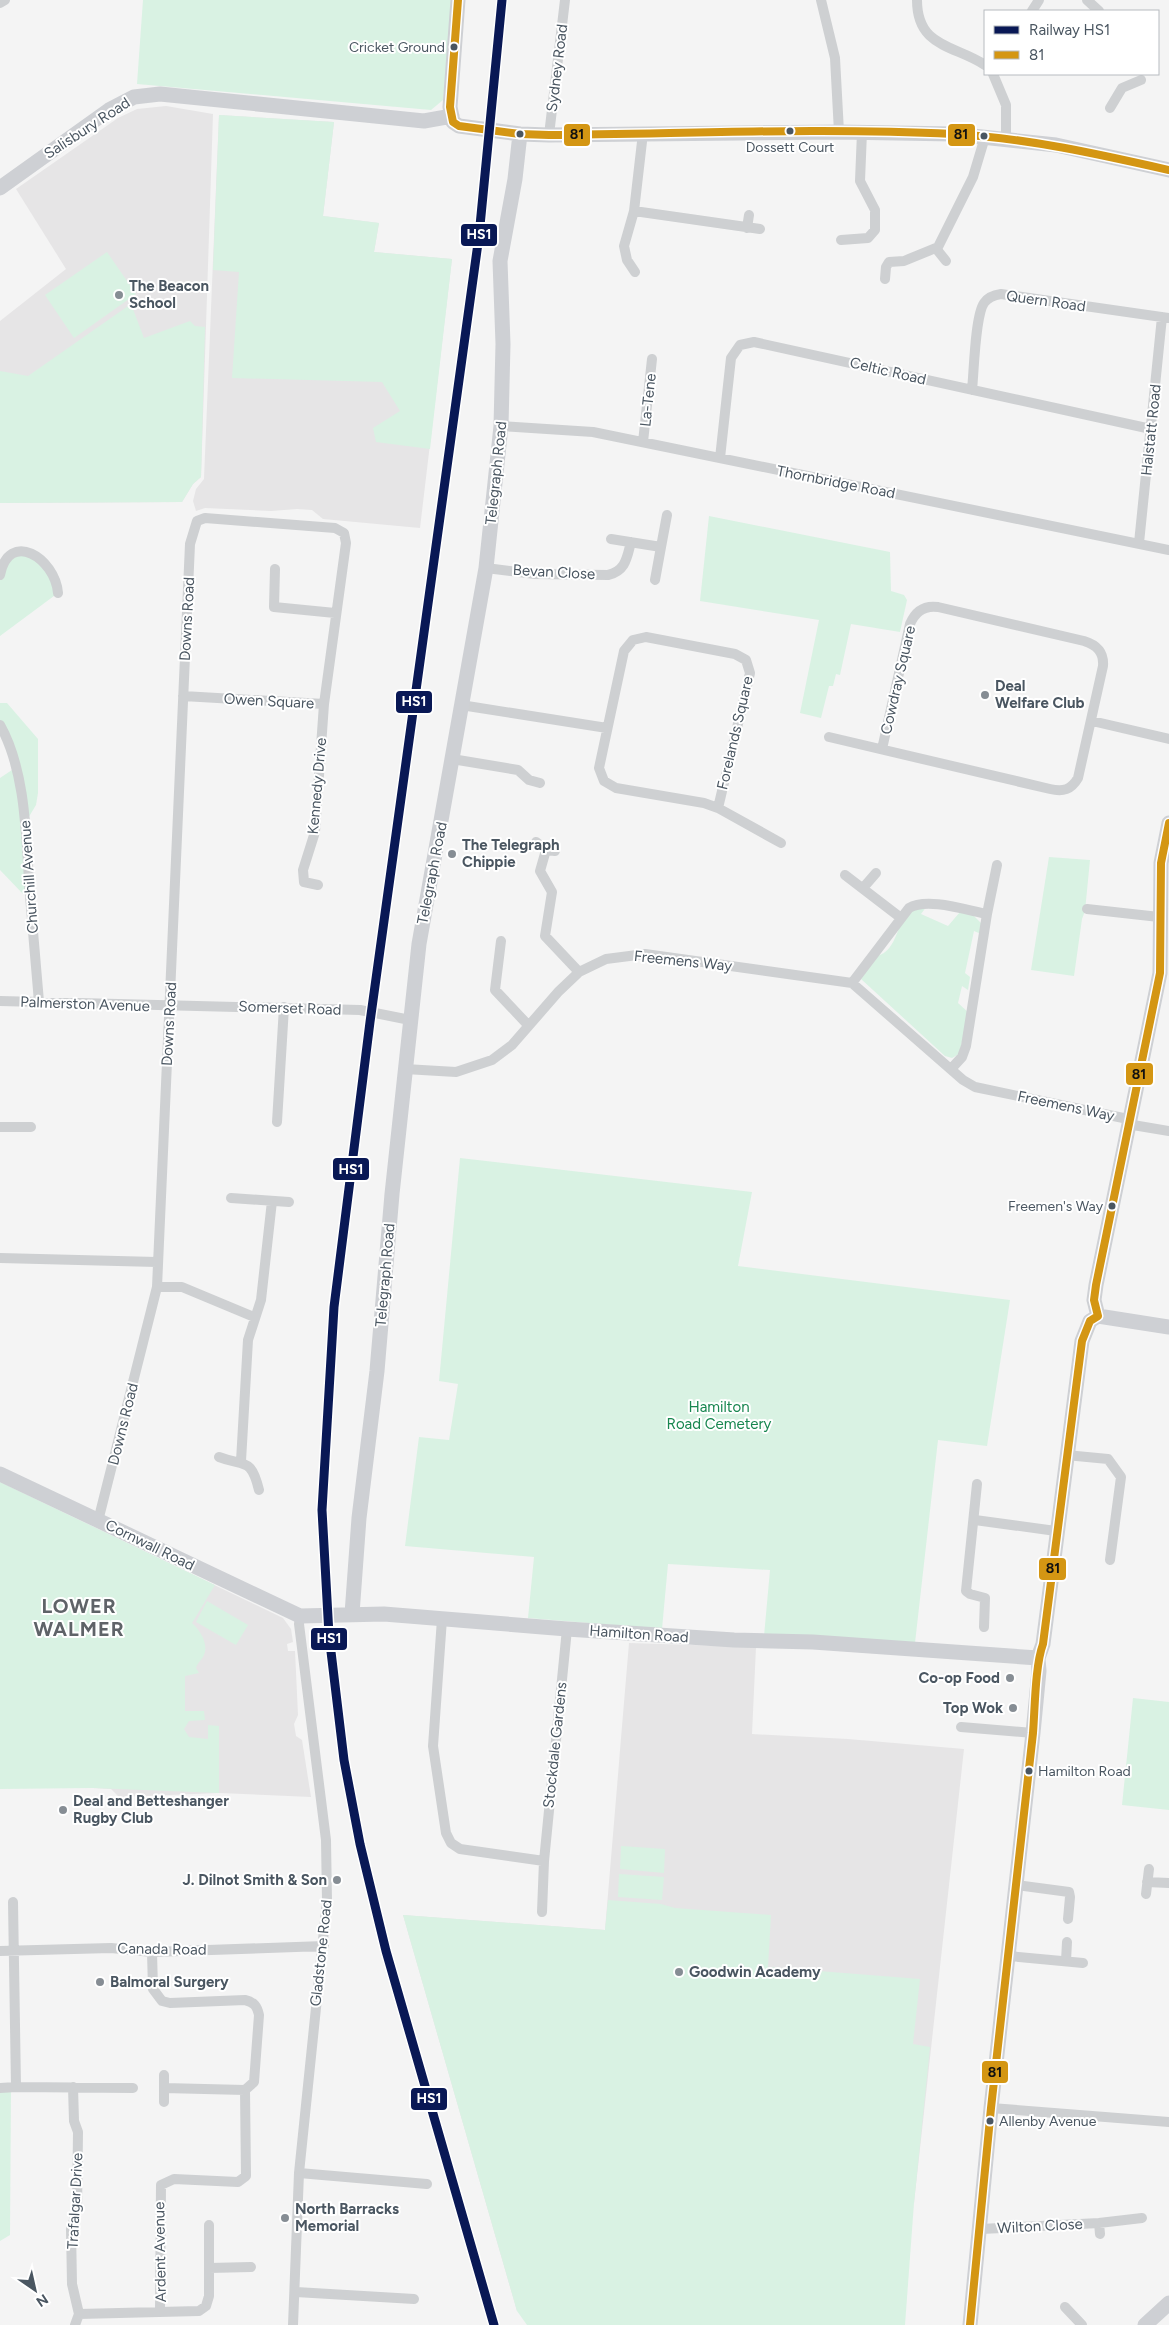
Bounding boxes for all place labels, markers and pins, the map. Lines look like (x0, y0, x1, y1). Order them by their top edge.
place label: Cricket Ground (349, 39, 445, 56)
marker: Cricket Ground (449, 42, 459, 52)
marker: Dossett Court (785, 126, 795, 136)
unlabelled marker (515, 129, 525, 139)
unlabelled marker (979, 131, 989, 141)
place label: Dossett Court (746, 139, 834, 156)
place label: The Beacon School (129, 277, 209, 312)
marker: The Beacon School (113, 289, 125, 301)
place label: Deal Welfare Club (995, 677, 1084, 712)
marker: Deal Welfare Club (979, 689, 991, 701)
place label: The Telegraph Chippie (462, 836, 560, 871)
marker: The Telegraph Chippie (446, 848, 458, 860)
place label: Freemen's Way (1008, 1198, 1104, 1215)
marker: Freemen's Way (1107, 1201, 1117, 1211)
place label: Co-op Food (918, 1669, 1000, 1687)
marker: Co-op Food (1004, 1672, 1016, 1684)
place label: Top Wok (943, 1699, 1003, 1717)
marker: Top Wok (1007, 1702, 1019, 1714)
place label: Hamilton Road (1038, 1763, 1131, 1780)
marker: Hamilton Road (1024, 1766, 1034, 1776)
place label: Deal and Betteshanger Rugby Club (73, 1792, 229, 1827)
marker: Deal and Betteshanger Rugby Club (57, 1804, 69, 1816)
place label: J. Dilnot Smith & Son (183, 1871, 327, 1889)
marker: J. Dilnot Smith & Son (331, 1874, 343, 1886)
place label: Goodwin Academy (689, 1963, 821, 1981)
marker: Goodwin Academy (673, 1966, 685, 1978)
place label: Balmoral Surgery (110, 1973, 229, 1991)
marker: Balmoral Surgery (94, 1976, 106, 1988)
place label: Allenby Avenue (999, 2113, 1097, 2130)
marker: Allenby Avenue (985, 2116, 995, 2126)
place label: North Barracks Memorial (295, 2200, 399, 2235)
marker: North Barracks Memorial (279, 2212, 291, 2224)

